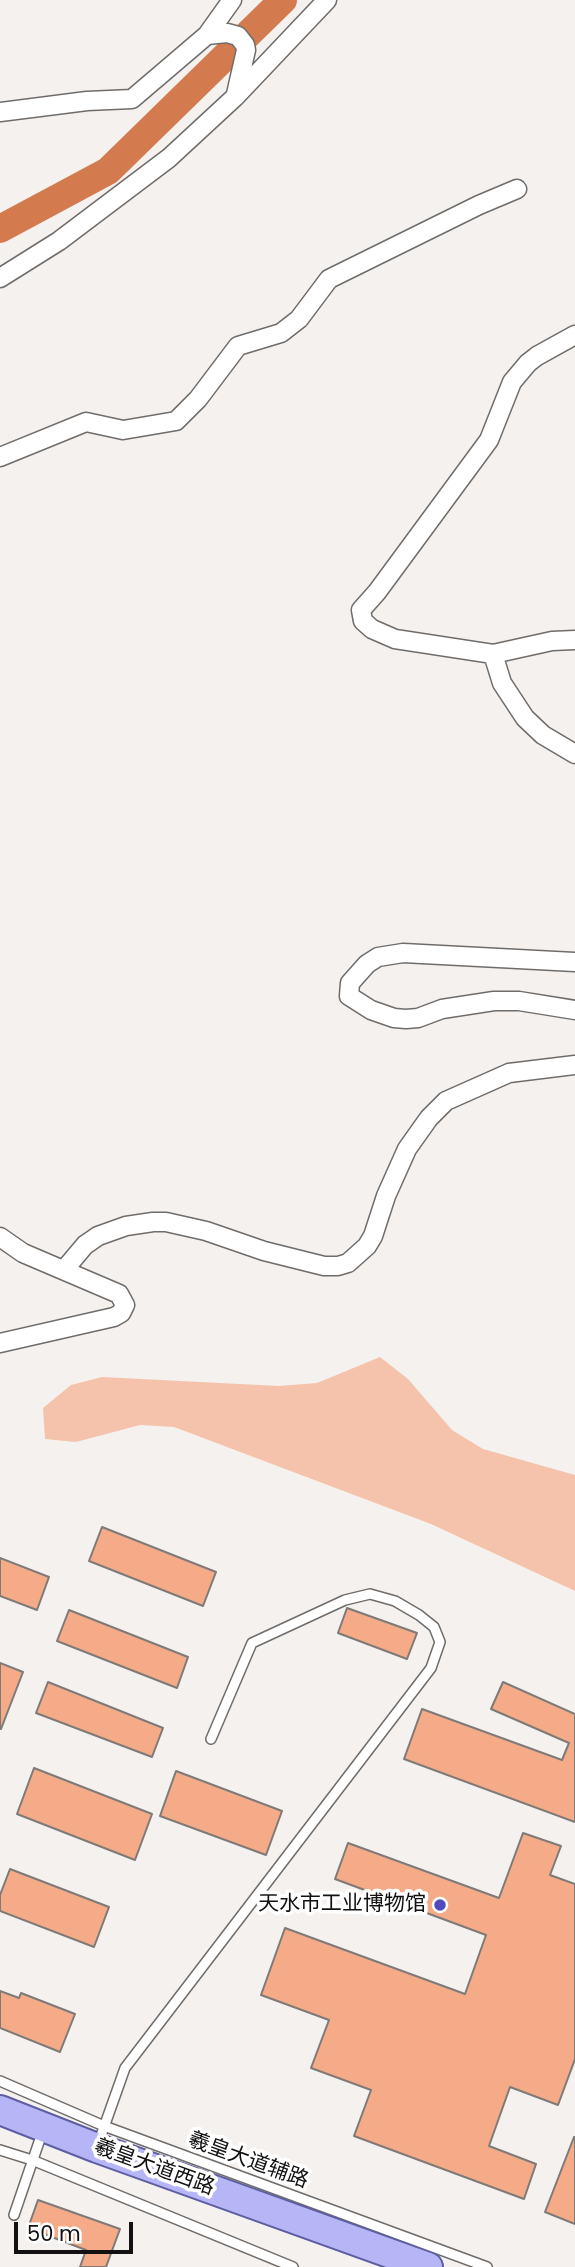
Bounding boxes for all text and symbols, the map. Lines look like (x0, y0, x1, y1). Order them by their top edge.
place label: 天水市工业博物馆 (258, 1892, 426, 1918)
marker: 天水市工业博物馆 (432, 1897, 448, 1913)
street label: 羲皇大道辅路 (184, 2128, 312, 2194)
street label: 羲皇大道西路 (90, 2135, 218, 2201)
scale bar (18, 2208, 136, 2252)
text: 50 m (27, 2219, 81, 2248)

